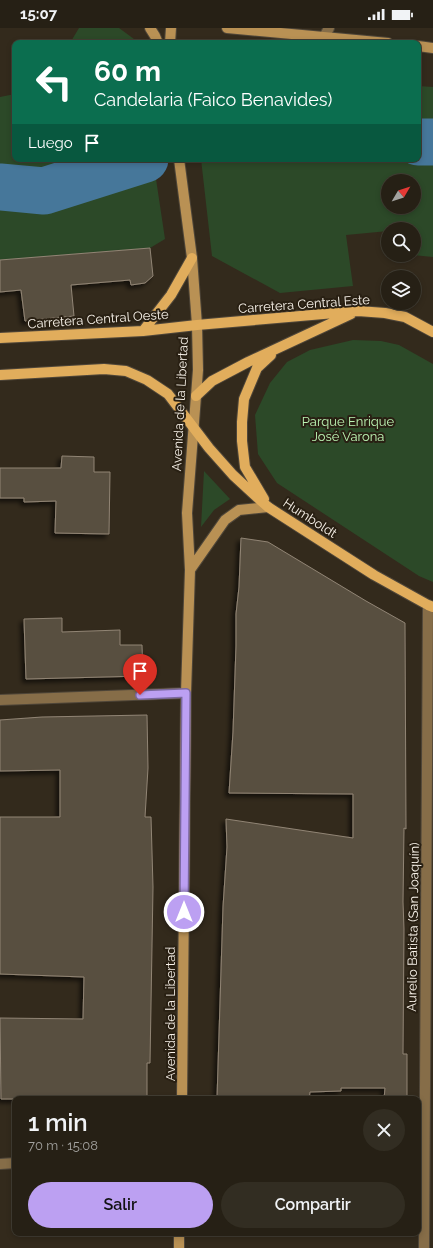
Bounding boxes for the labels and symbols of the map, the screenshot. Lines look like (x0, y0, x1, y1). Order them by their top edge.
north arrow (381, 174, 421, 214)
street label: Carretera Central Este (238, 292, 371, 316)
street label: Carretera Central Oeste (27, 307, 169, 331)
street label: Avenida de la Libertad (169, 336, 191, 472)
park label: Parque Enrique José Varona (302, 414, 395, 444)
street label: Humboldt (280, 495, 340, 541)
pin (123, 654, 157, 695)
street label: Aurelio Batista (San Joaquín) (404, 842, 422, 1012)
position arrow (163, 891, 205, 933)
street label: Avenida de la Libertad (163, 947, 178, 1081)

